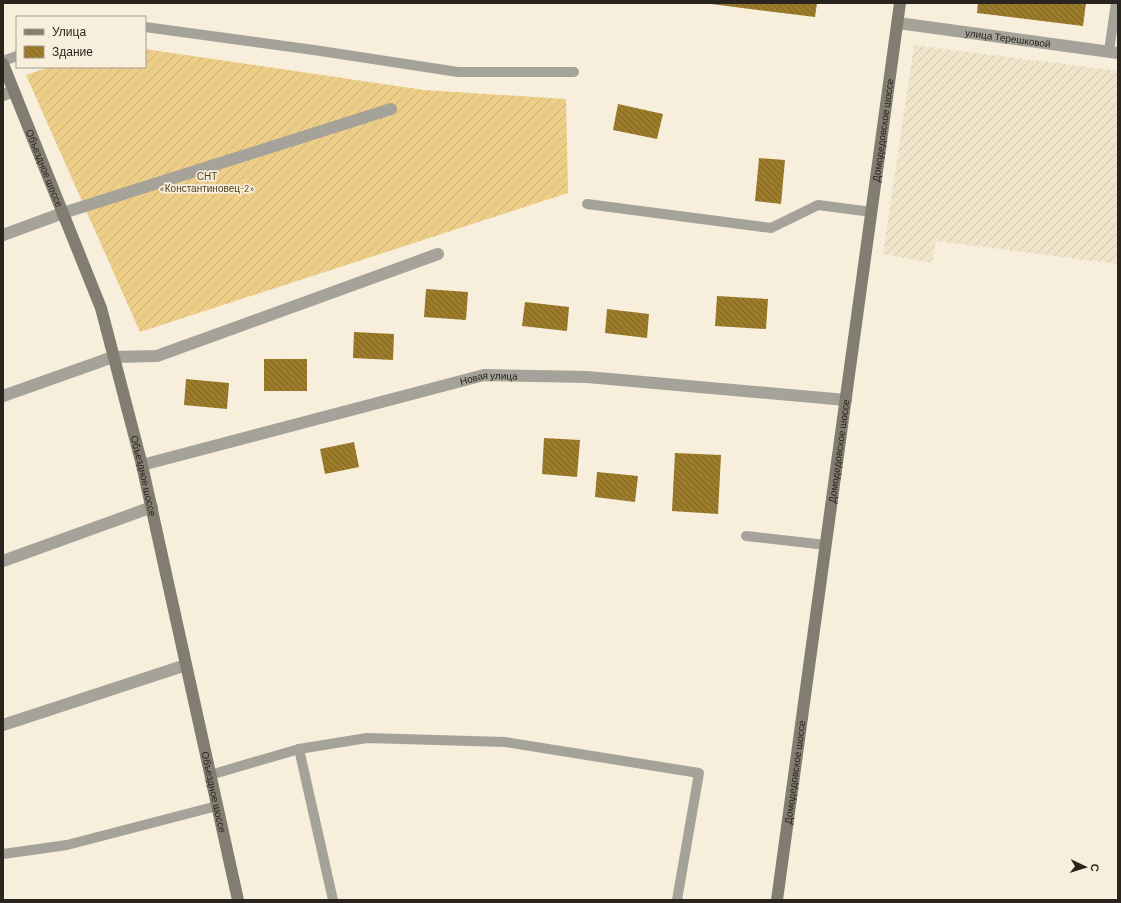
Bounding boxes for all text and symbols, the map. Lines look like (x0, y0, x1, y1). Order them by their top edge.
legend (16, 16, 146, 68)
text: Улица (52, 24, 86, 39)
street label: улица Терешковой (964, 26, 1051, 50)
text: Здание (52, 44, 93, 59)
street label: Домодедовское шоссе (870, 77, 896, 183)
street label: Объездное шоссе (24, 127, 66, 209)
park label: СНТ «Константиновец-2» (159, 170, 255, 194)
street label: Новая улица (458, 369, 518, 387)
street label: Домодедовское шоссе (826, 398, 852, 504)
street label: Объездное шоссе (128, 434, 159, 518)
street label: Домодедовское шоссе (781, 719, 808, 825)
street label: Объездное шоссе (199, 750, 229, 834)
north arrow (1065, 847, 1105, 887)
text: С (1089, 863, 1102, 872)

